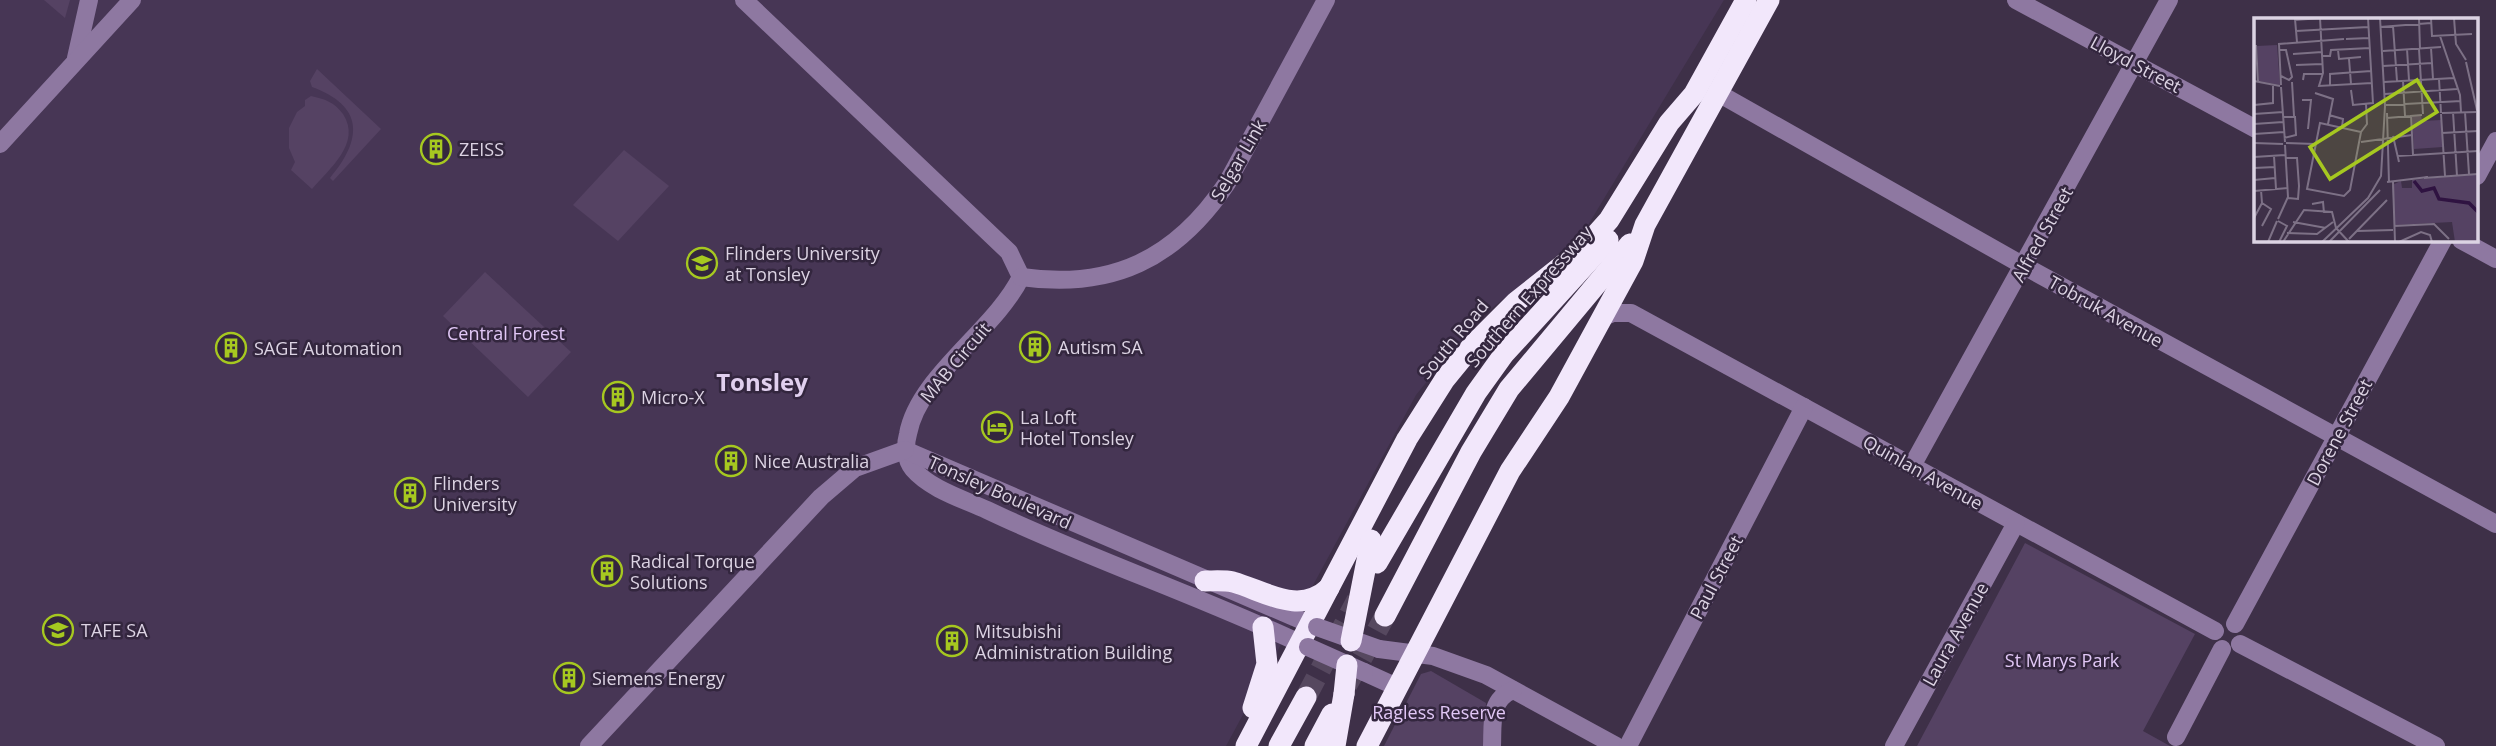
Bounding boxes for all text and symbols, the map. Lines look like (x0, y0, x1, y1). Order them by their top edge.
inset map (2254, 18, 2478, 242)
street label: Lloyd Street (2086, 30, 2186, 98)
street label: Selgar Link (1205, 114, 1271, 205)
building icon: ZEISS (419, 132, 453, 166)
place label: ZEISS (459, 137, 504, 161)
street label: Alfred Street (2006, 182, 2078, 286)
street label: Southern Expressway (1461, 219, 1598, 372)
place label: Flinders University at Tonsley (725, 241, 881, 286)
school or university icon: Flinders University at Tonsley (685, 246, 719, 280)
street label: Tobruk Avenue (2045, 270, 2167, 352)
street label: South Road (1413, 294, 1493, 384)
street label: MAB Circuit (914, 317, 996, 407)
park label: Central Forest (447, 321, 565, 345)
building icon: Autism SA (1018, 330, 1052, 364)
building icon: SAGE Automation (214, 331, 248, 365)
place label: Autism SA (1058, 335, 1143, 359)
place label: SAGE Automation (254, 336, 402, 360)
district label: Tonsley (716, 365, 808, 398)
street label: Dorene Street (2301, 375, 2377, 489)
building icon: Micro-X (601, 380, 635, 414)
place label: Micro-X (641, 385, 705, 409)
place label: La Loft Hotel Tonsley (1020, 405, 1135, 450)
hotel icon: La Loft Hotel Tonsley (980, 410, 1014, 444)
street label: Quinlan Avenue (1859, 429, 1987, 515)
building icon: Nice Australia (714, 444, 748, 478)
place label: Nice Australia (754, 449, 869, 473)
street label: Tonsley Boulevard (925, 450, 1075, 534)
place label: Flinders University (433, 471, 518, 516)
building icon: Flinders University (393, 476, 427, 510)
street label: Paul Street (1684, 531, 1748, 623)
place label: Radical Torque Solutions (630, 549, 755, 594)
building icon: Radical Torque Solutions (590, 554, 624, 588)
street label: Laura Avenue (1917, 578, 1993, 690)
school or university icon: TAFE SA (41, 613, 75, 647)
place label: TAFE SA (81, 618, 148, 642)
place label: Mitsubishi Administration Building (975, 619, 1172, 664)
building icon: Mitsubishi Administration Building (935, 624, 969, 658)
park label: St Marys Park (2005, 648, 2120, 672)
building icon: Siemens Energy (552, 661, 586, 695)
place label: Siemens Energy (592, 666, 726, 690)
park label: Ragless Reserve (1372, 700, 1506, 724)

